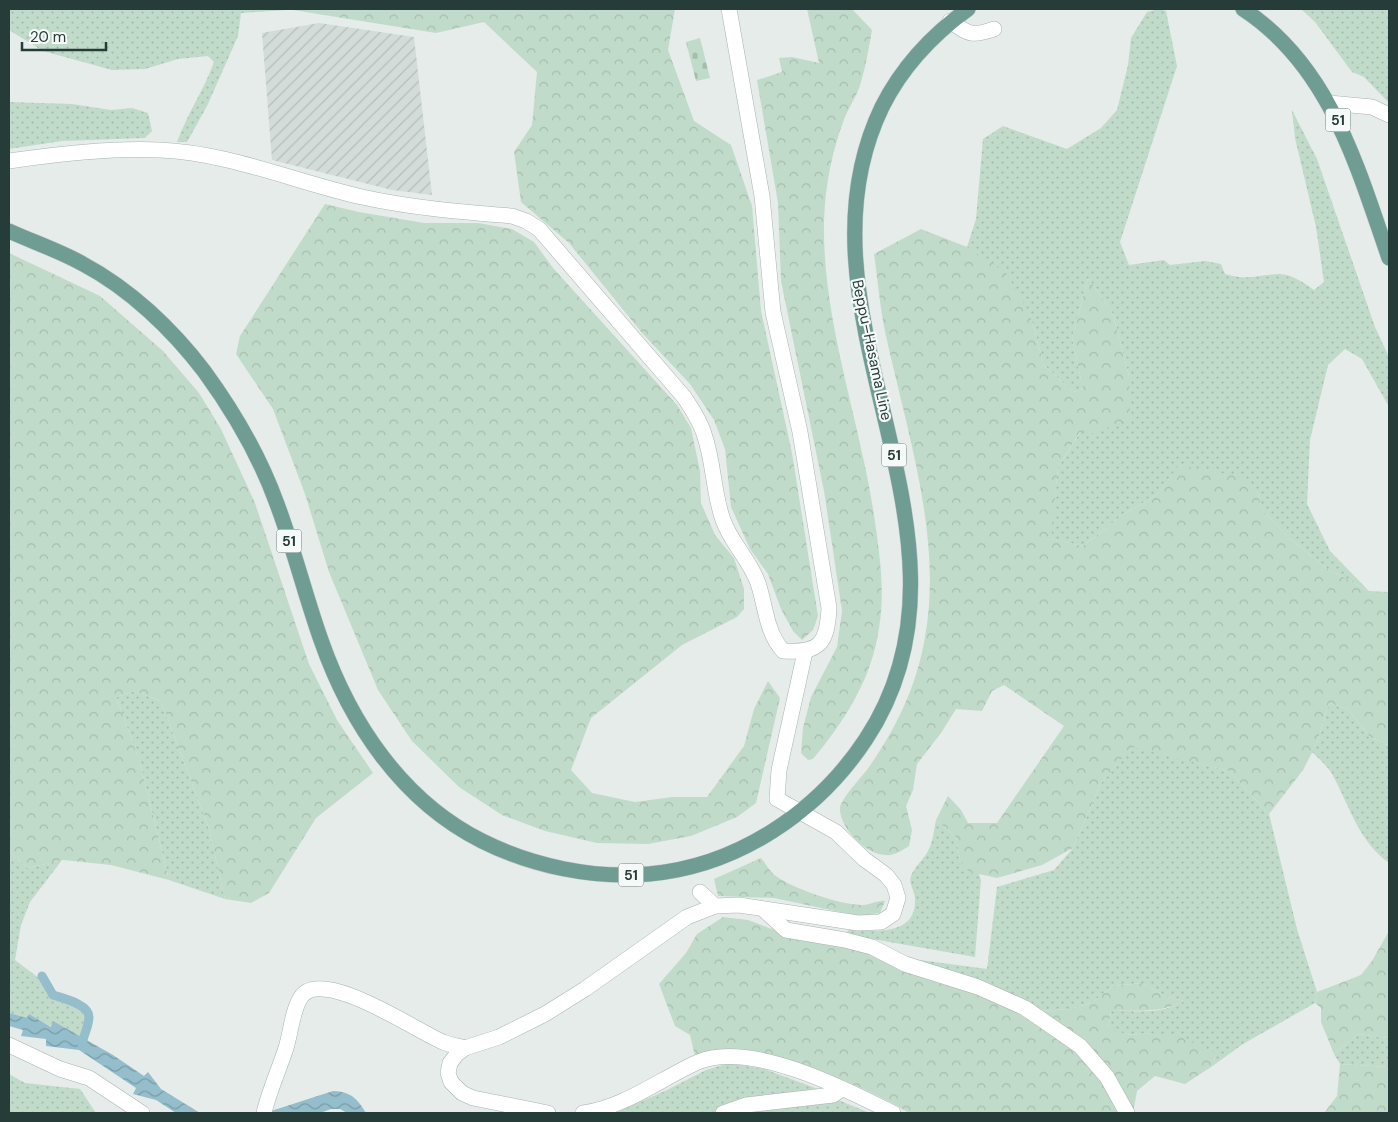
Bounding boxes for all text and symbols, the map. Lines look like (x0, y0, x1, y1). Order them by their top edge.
scale bar (22, 20, 106, 52)
text: 20 m (30, 27, 66, 47)
road number: 51 (1326, 108, 1350, 132)
street label: Beppu–Hasama Line (847, 278, 897, 422)
road number: 51 (882, 444, 906, 466)
road number: 51 (276, 530, 302, 552)
road number: 51 (618, 864, 644, 886)

